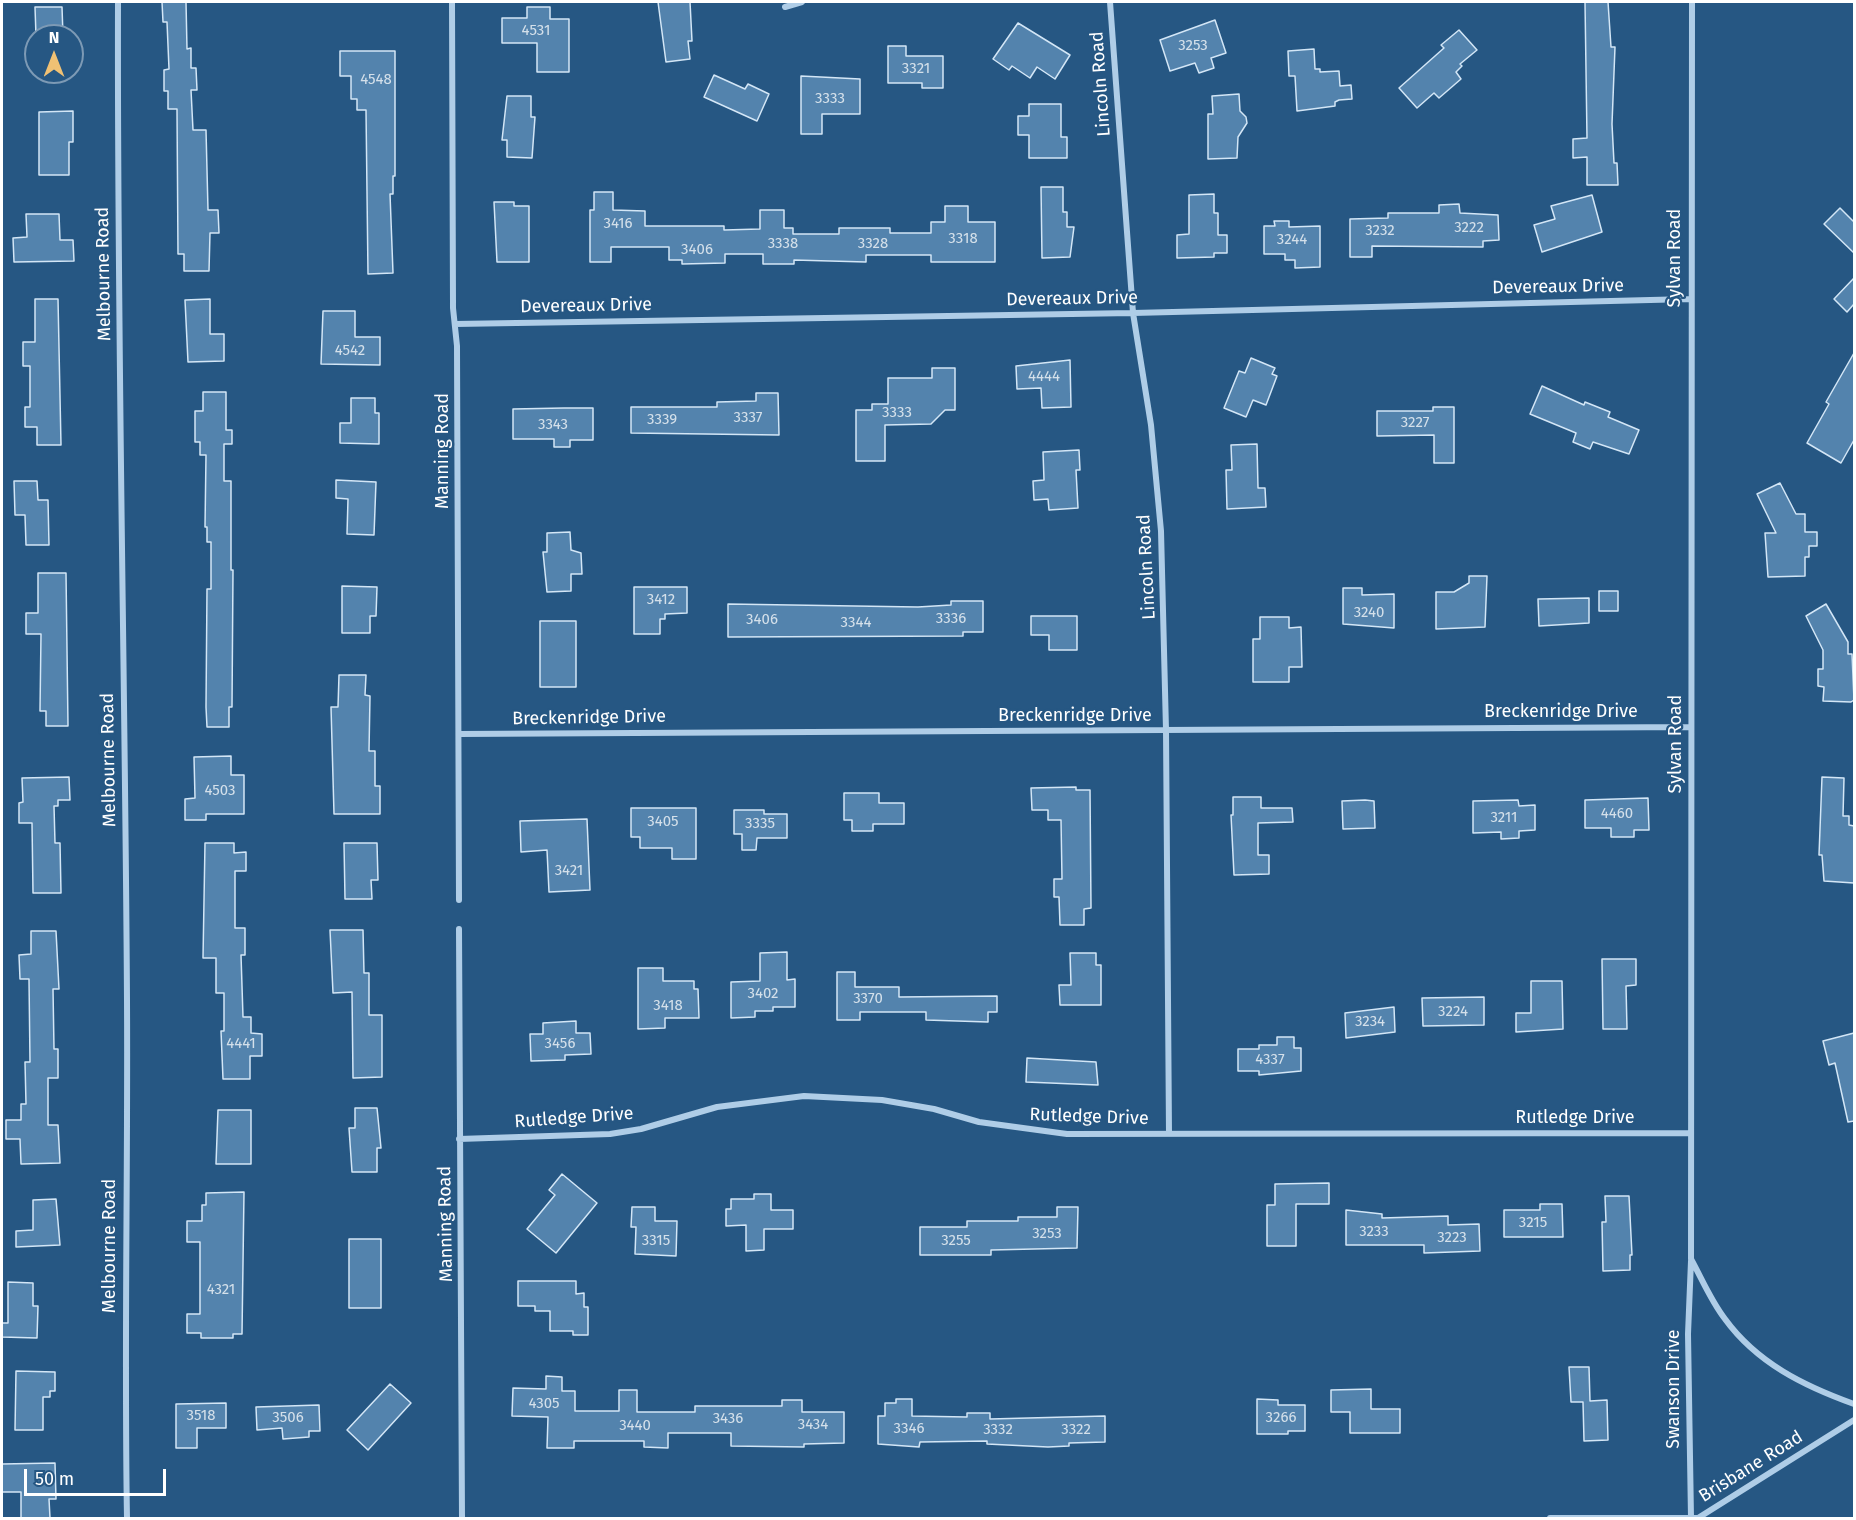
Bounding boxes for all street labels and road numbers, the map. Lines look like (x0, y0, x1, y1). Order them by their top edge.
street label: Lincoln Road (1087, 31, 1115, 137)
street label: Melbourne Road (92, 207, 116, 341)
street label: Sylvan Road (1664, 209, 1686, 307)
street label: Devereaux Drive (1492, 275, 1624, 299)
street label: Devereaux Drive (1006, 287, 1138, 311)
street label: Devereaux Drive (520, 294, 652, 318)
street label: Manning Road (432, 393, 454, 509)
street label: Lincoln Road (1133, 514, 1161, 620)
street label: Melbourne Road (97, 693, 121, 827)
street label: Sylvan Road (1665, 695, 1687, 793)
street label: Breckenridge Drive (1484, 701, 1638, 723)
street label: Breckenridge Drive (998, 705, 1152, 727)
street label: Breckenridge Drive (512, 706, 666, 730)
street label: Rutledge Drive (514, 1103, 634, 1133)
street label: Rutledge Drive (1029, 1104, 1149, 1130)
street label: Rutledge Drive (1515, 1107, 1635, 1129)
street label: Manning Road (434, 1166, 458, 1282)
street label: Melbourne Road (99, 1179, 121, 1313)
street label: Swanson Drive (1663, 1329, 1685, 1449)
street label: Brisbane Road (1695, 1426, 1807, 1508)

